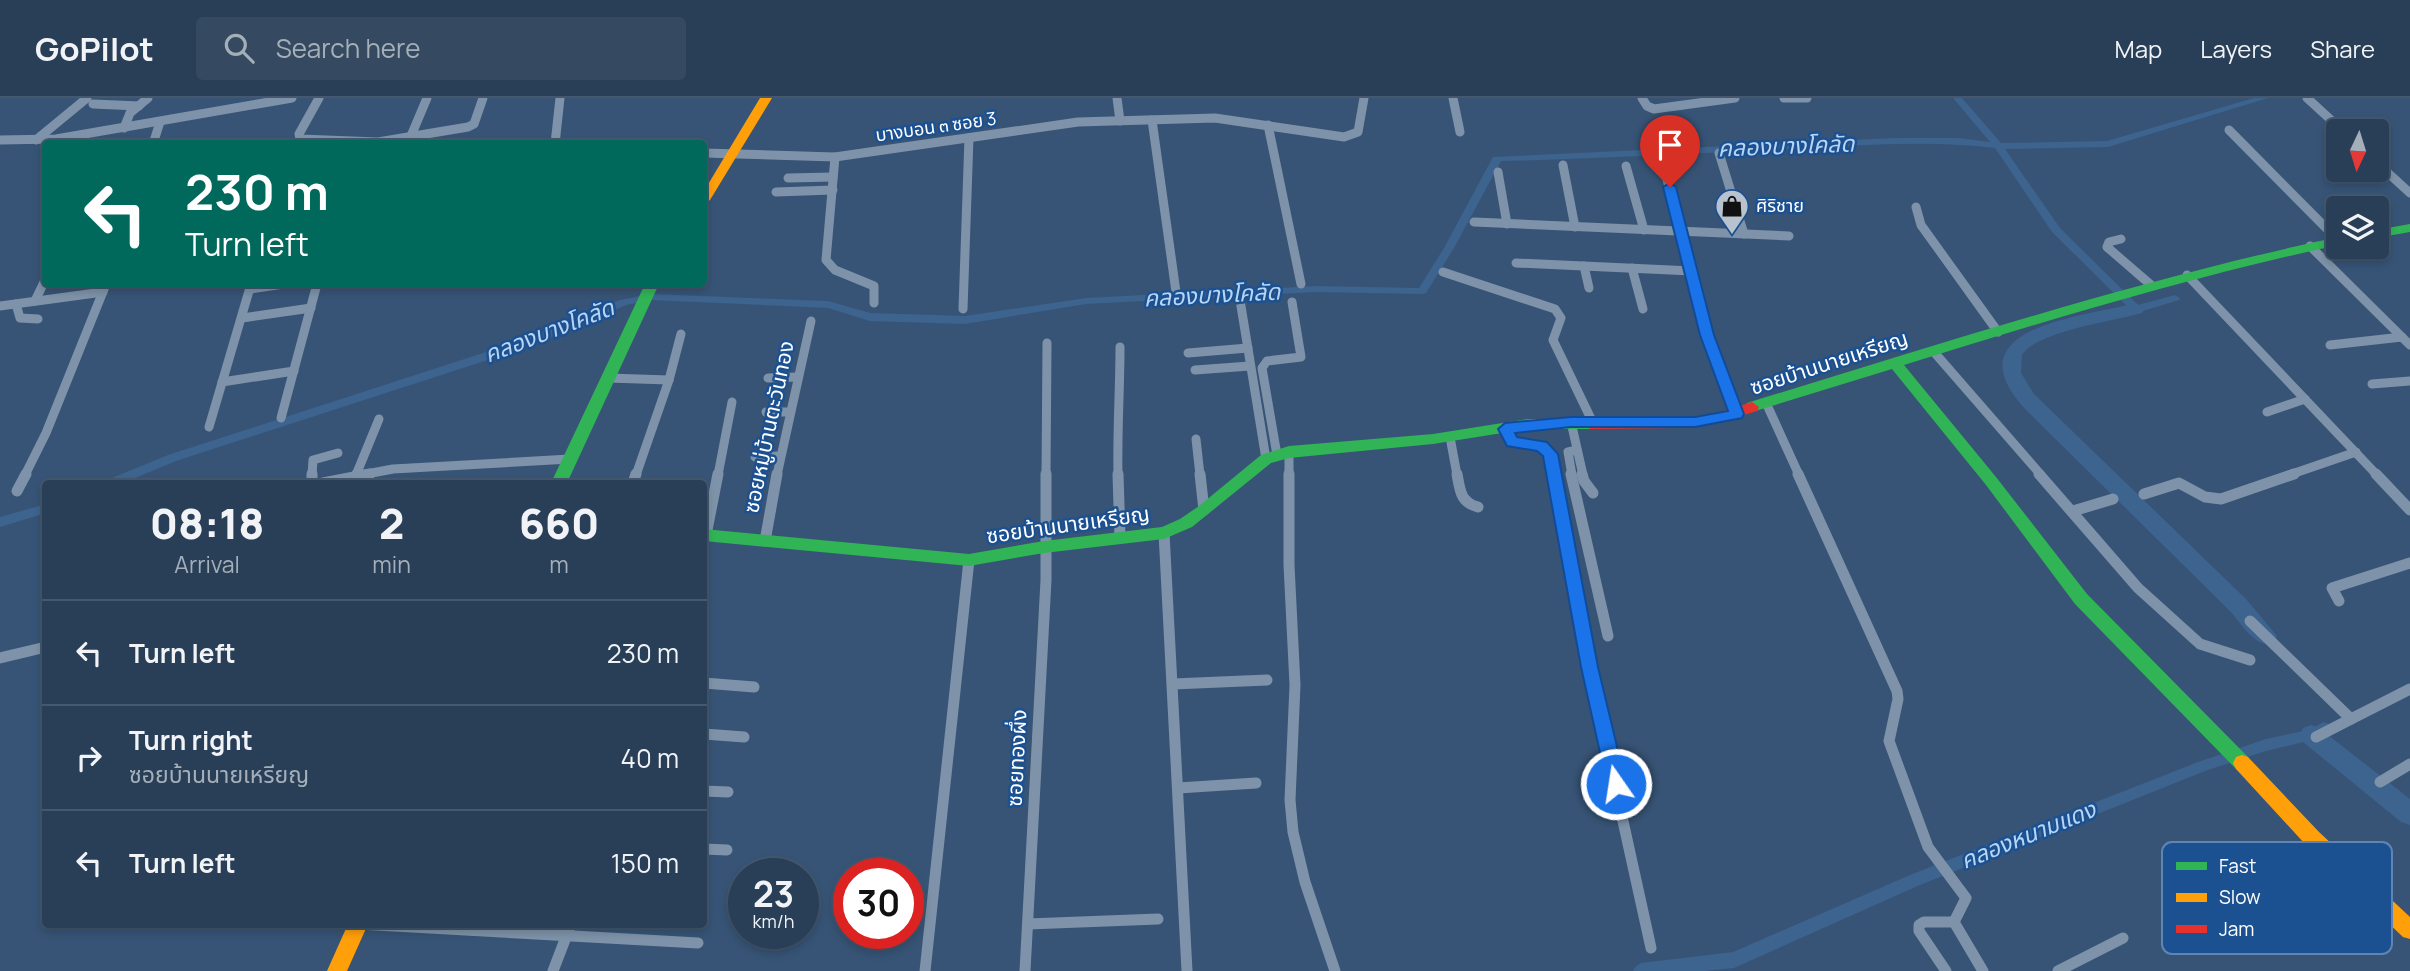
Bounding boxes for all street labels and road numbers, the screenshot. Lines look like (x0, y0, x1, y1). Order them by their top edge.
street label: บางบอน ๓ ซอย 3 (874, 106, 998, 146)
street label: ซอยบ้านนายเหรียญ (1746, 323, 1911, 401)
street label: ซอยหมู่บ้านตะวันทอง (736, 338, 800, 515)
street label: ซอยบ้านนายเหรียญ (984, 499, 1151, 549)
street label: ซอยทองผึ่ง (999, 709, 1033, 807)

